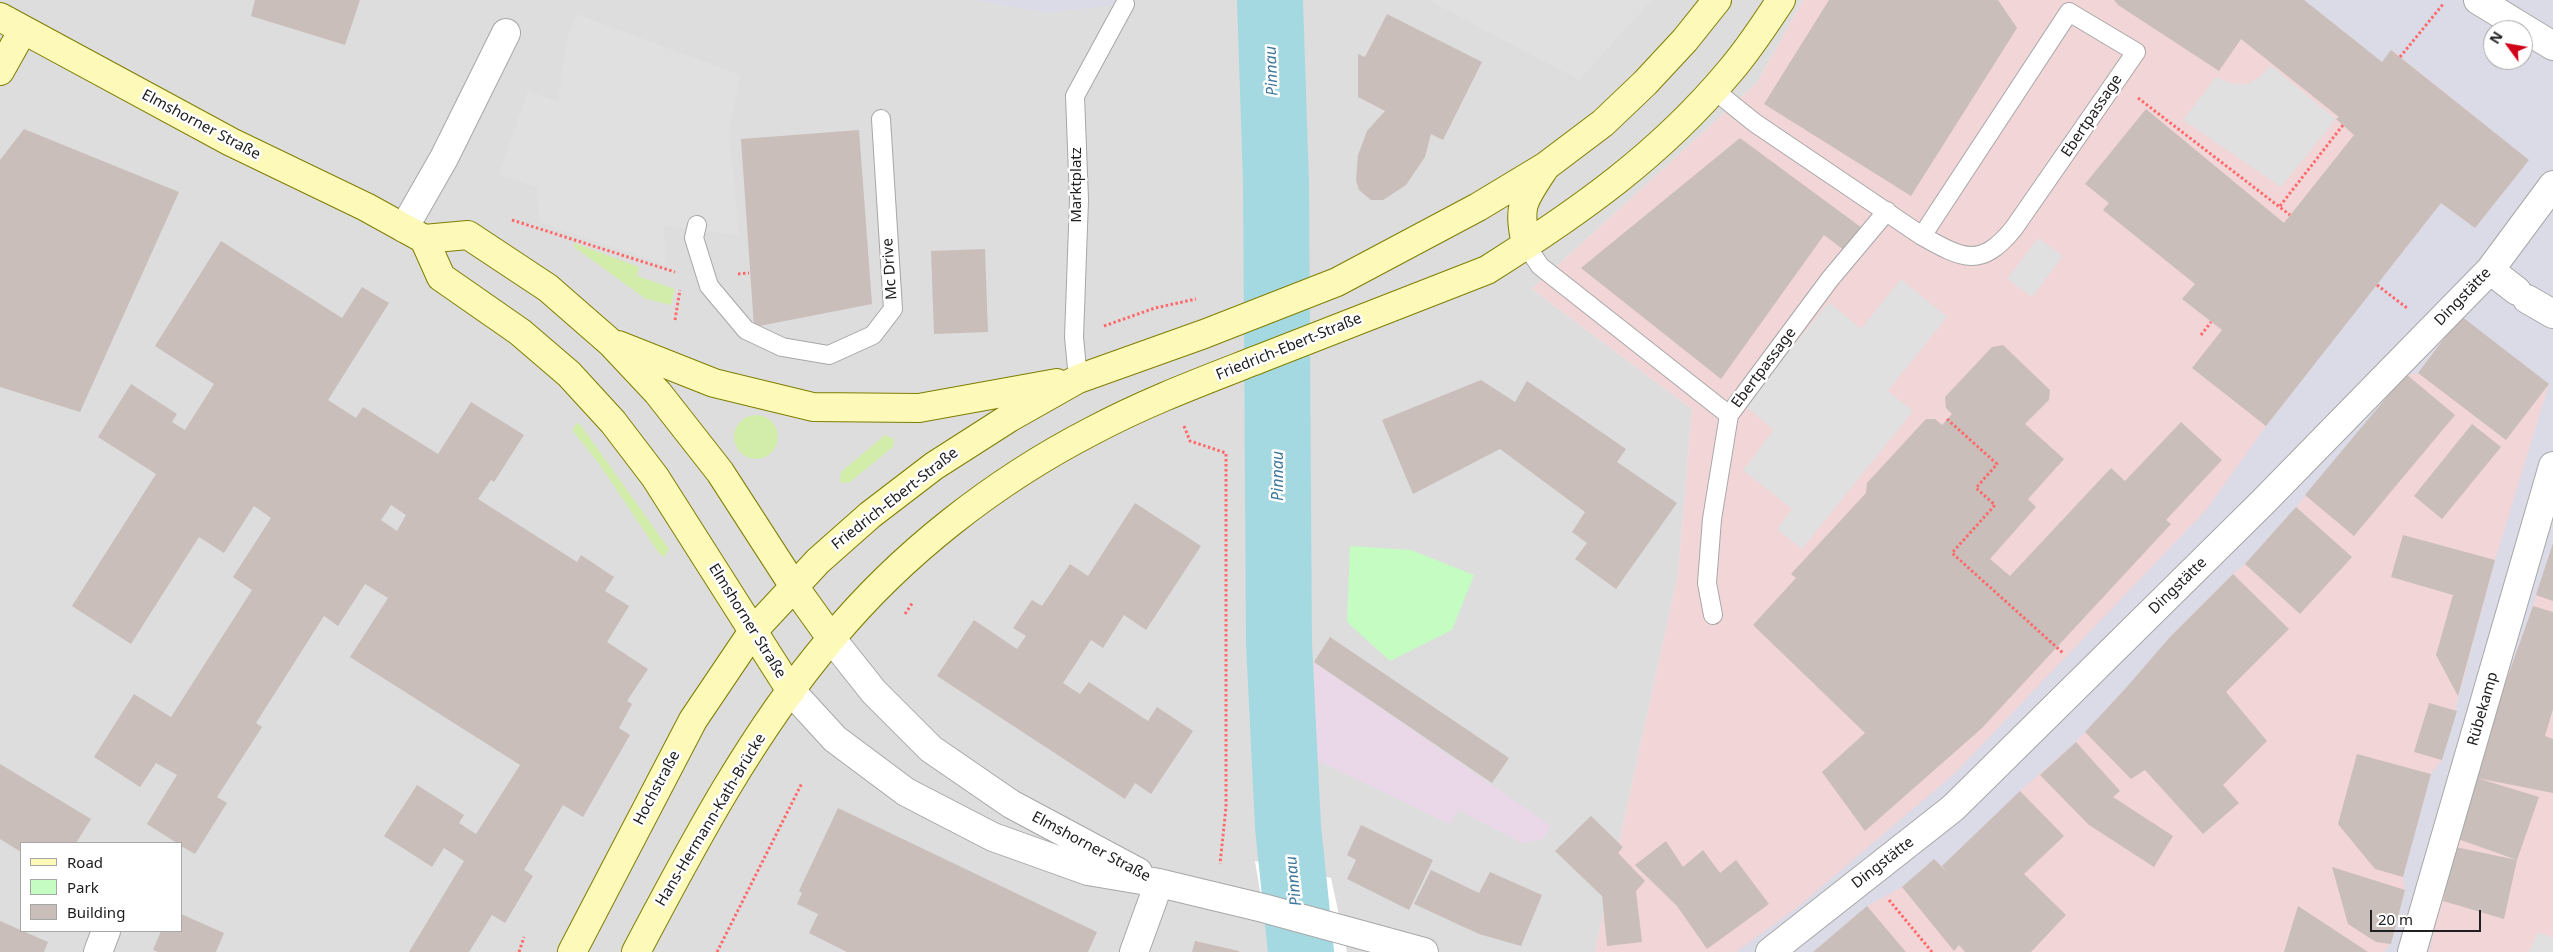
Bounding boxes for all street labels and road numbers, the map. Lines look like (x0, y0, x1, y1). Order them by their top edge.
street label: Ebertpassage (2058, 71, 2126, 161)
street label: Elmshorner Straße (139, 86, 263, 164)
street label: Marktplatz (1068, 147, 1086, 223)
street label: Mc Drive (879, 238, 901, 300)
street label: Dingstätte (2431, 264, 2495, 330)
street label: Friedrich-Ebert-Straße (1214, 310, 1364, 384)
street label: Ebertpassage (1728, 324, 1800, 412)
street label: Friedrich-Ebert-Straße (828, 444, 962, 554)
street label: Dingstätte (2145, 554, 2211, 618)
street label: Elmshorner Straße (704, 560, 790, 682)
street label: Rübekamp (2464, 670, 2502, 748)
street label: Hans-Hermann-Kath-Brücke (652, 730, 770, 910)
street label: Hochstraße (630, 748, 684, 828)
street label: Elmshorner Straße (1029, 808, 1153, 886)
street label: Dingstätte (1848, 833, 1918, 893)

